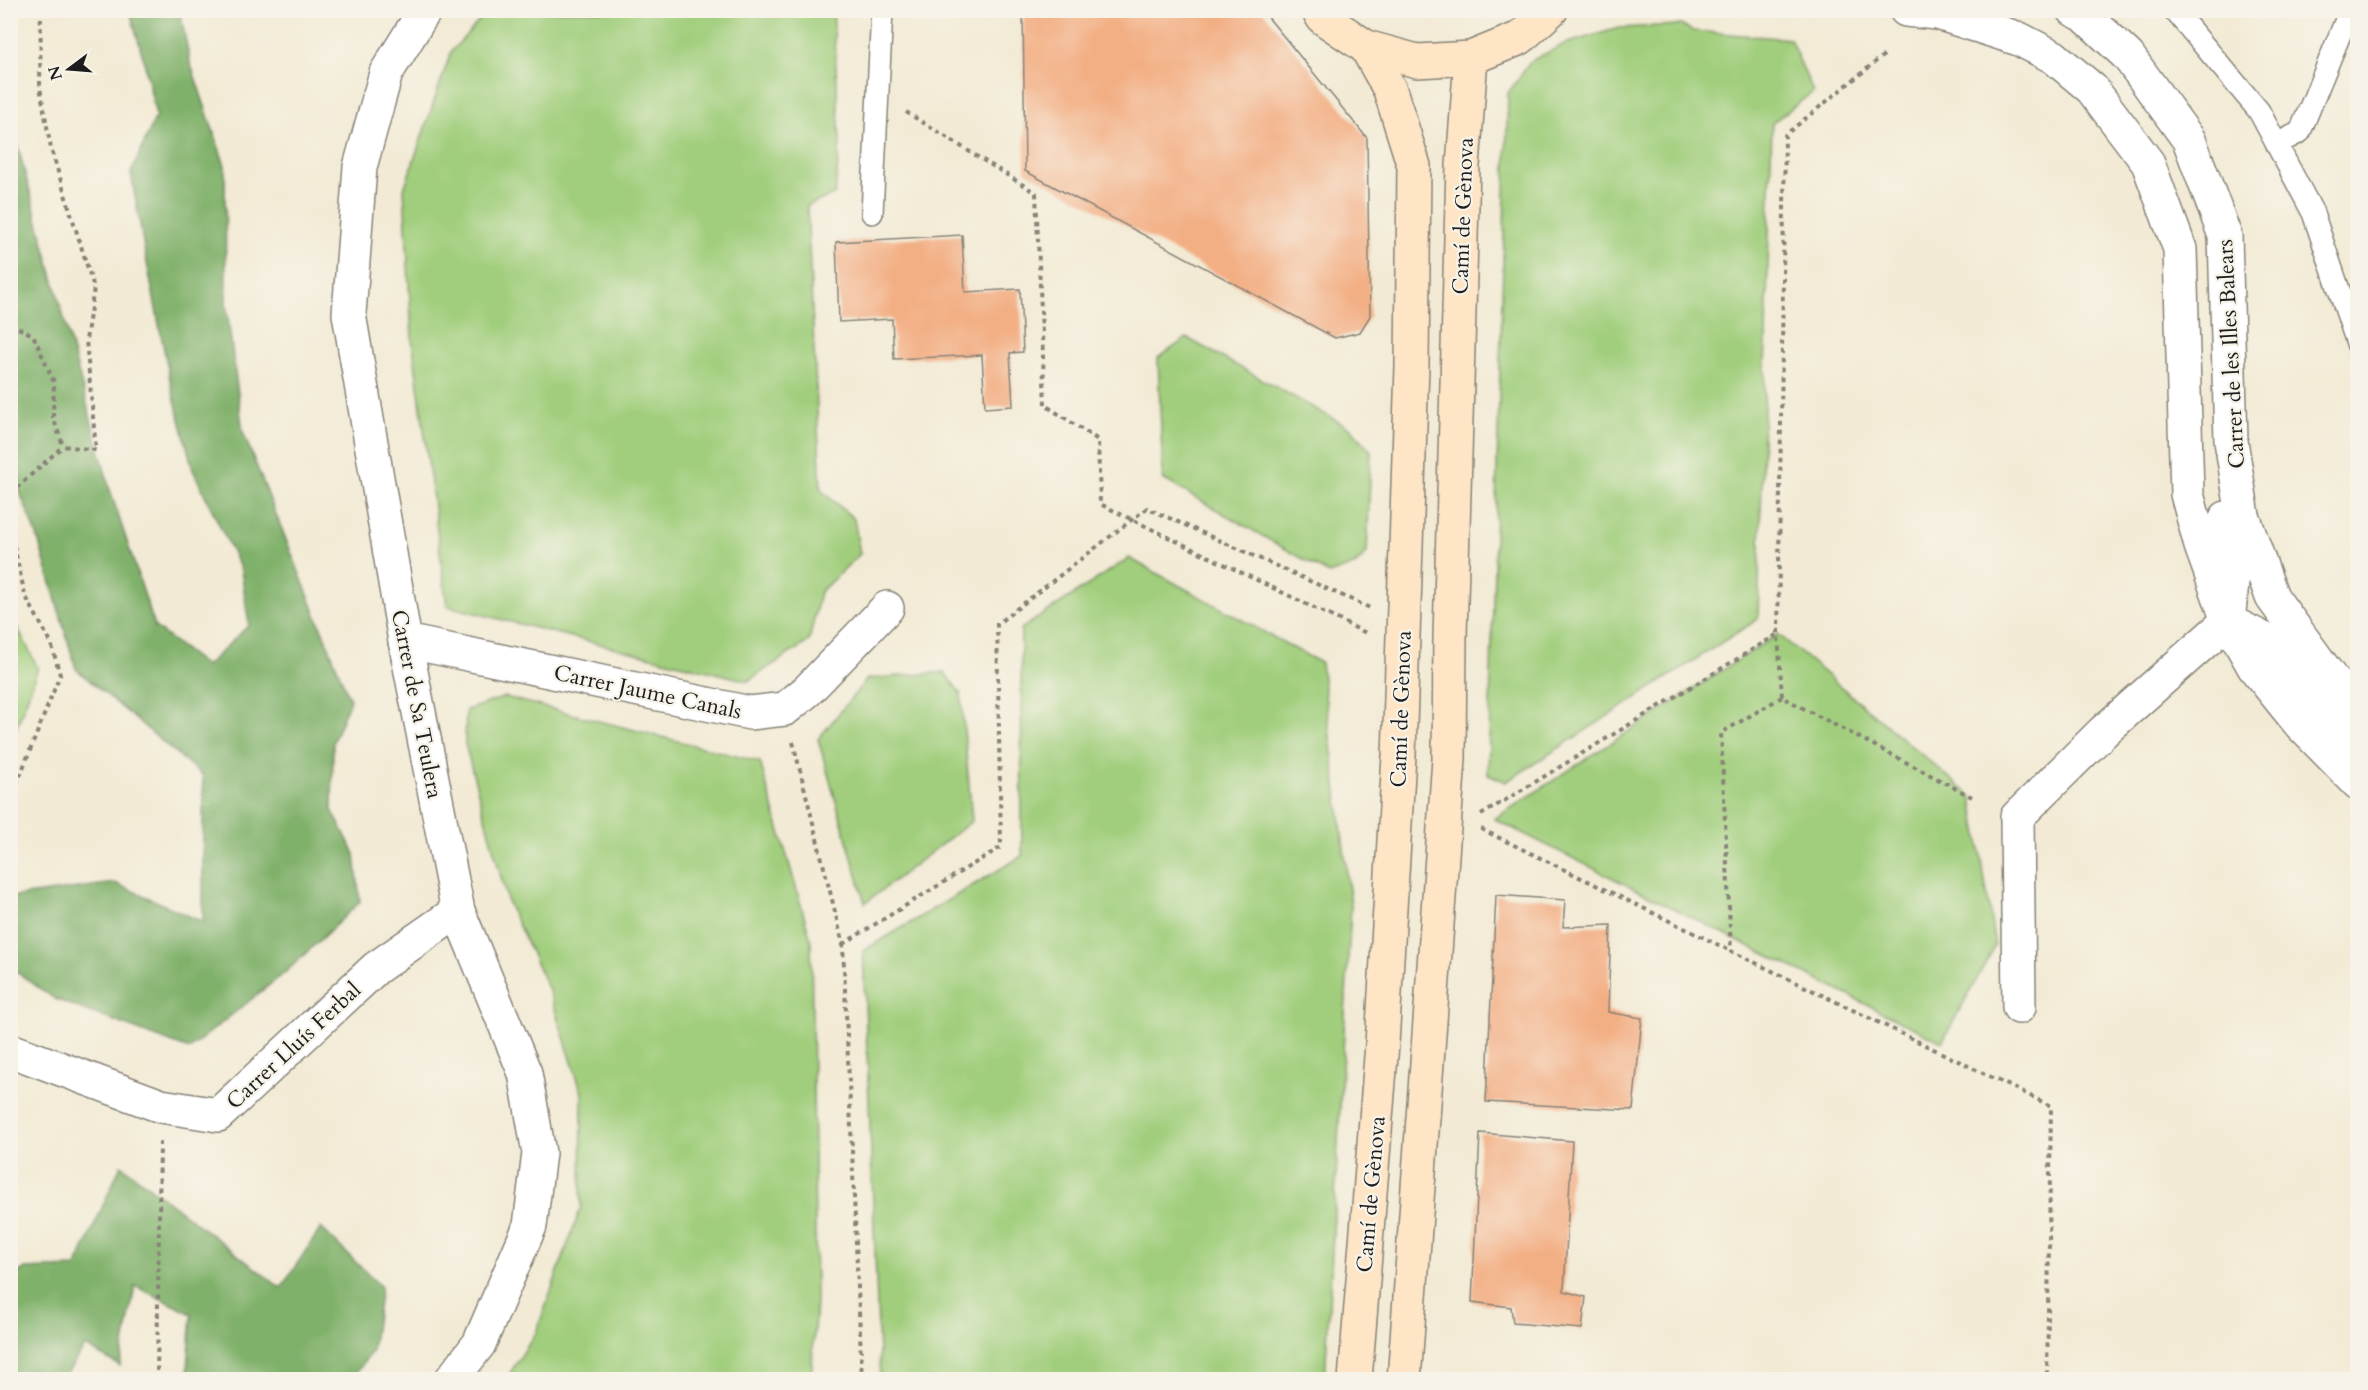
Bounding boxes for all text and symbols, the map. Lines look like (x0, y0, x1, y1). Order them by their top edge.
north arrow (39, 39, 99, 99)
text: N (43, 63, 68, 83)
street label: Camí de Gènova (1445, 137, 1481, 295)
street label: Carrer de les Illes Balears (2210, 238, 2252, 469)
street label: Carrer de Sa Teulera (384, 607, 450, 802)
street label: Camí de Gènova (1383, 630, 1419, 788)
street label: Carrer Jaume Canals (551, 657, 744, 727)
street label: Carrer Lluís Ferbal (220, 975, 368, 1116)
street label: Camí de Gènova (1349, 1114, 1393, 1274)

